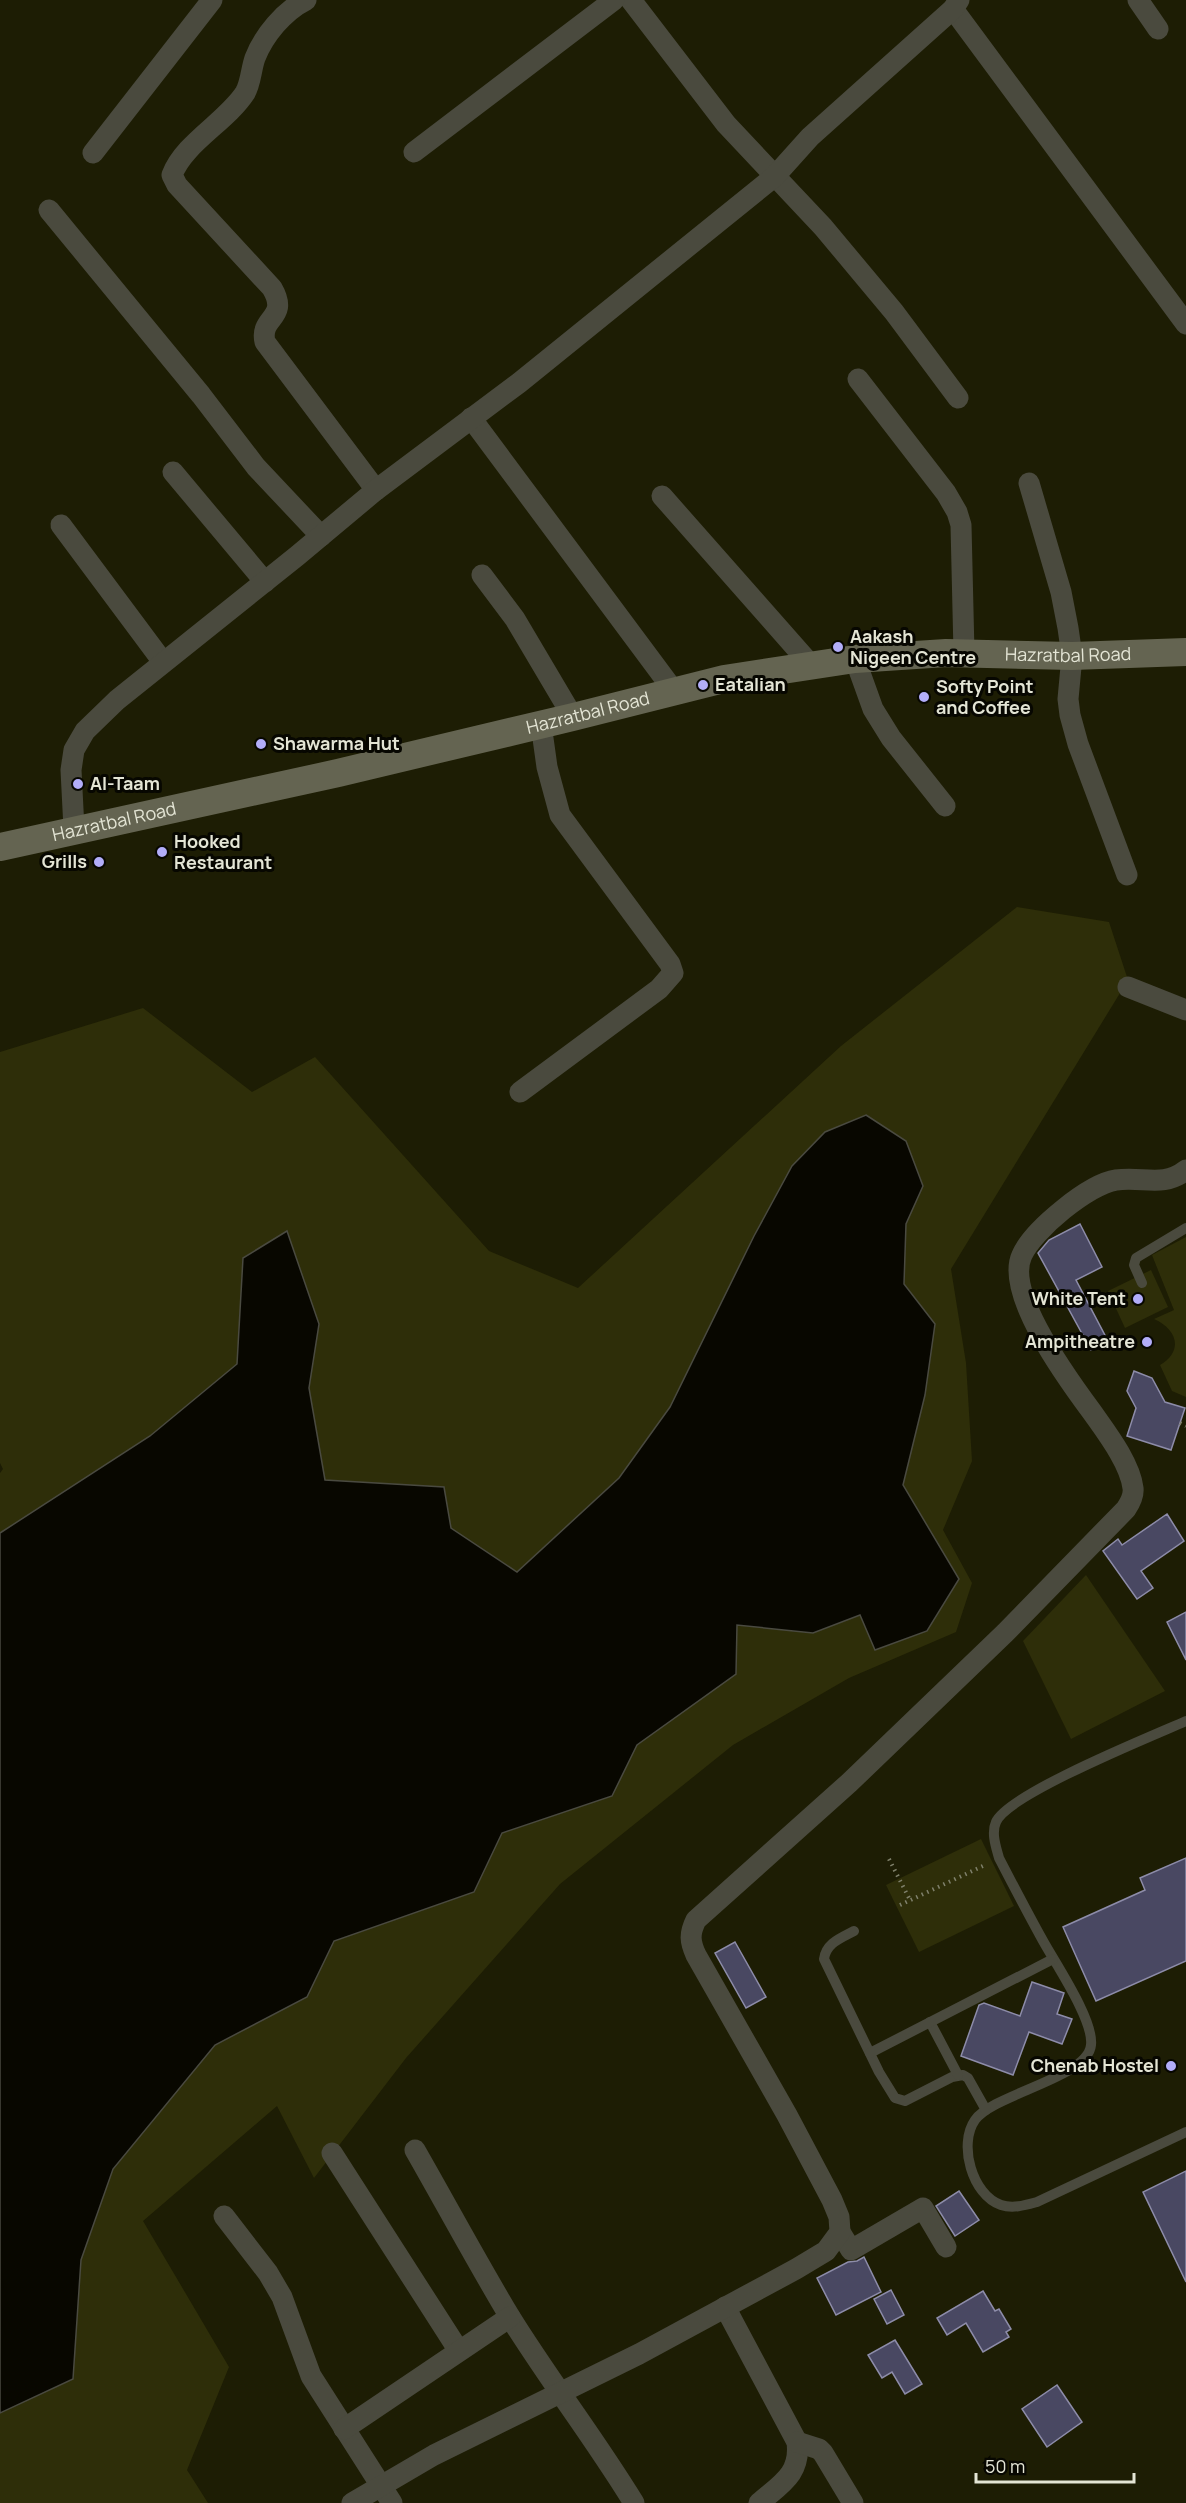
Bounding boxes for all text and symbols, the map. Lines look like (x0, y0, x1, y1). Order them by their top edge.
place label: Aakash Nigeen Centre (850, 624, 976, 669)
marker: Aakash Nigeen Centre (831, 640, 845, 654)
street label: Hazratbal Road (1005, 641, 1131, 667)
place label: Eatalian (715, 672, 786, 696)
place label: Softy Point and Coffee (936, 674, 1034, 719)
marker: Eatalian (696, 678, 710, 692)
street label: Hazratbal Road (524, 685, 652, 739)
marker: Softy Point and Coffee (917, 690, 931, 704)
place label: Shawarma Hut (273, 731, 400, 755)
marker: Shawarma Hut (254, 737, 268, 751)
place label: Al-Taam (90, 771, 160, 795)
marker: Al-Taam (71, 777, 85, 791)
street label: Hazratbal Road (50, 796, 178, 846)
place label: Hooked Restaurant (174, 829, 272, 874)
marker: Hooked Restaurant (155, 845, 169, 859)
place label: Grills (42, 849, 87, 873)
marker: Grills (92, 855, 106, 869)
place label: White Tent (1031, 1286, 1126, 1310)
marker: White Tent (1131, 1292, 1145, 1306)
place label: Ampitheatre (1025, 1329, 1135, 1353)
marker: Ampitheatre (1140, 1335, 1154, 1349)
place label: Chenab Hostel (1031, 2053, 1159, 2077)
marker: Chenab Hostel (1164, 2059, 1178, 2073)
scale bar (976, 2446, 1134, 2484)
text: 50 m (985, 2454, 1025, 2478)

